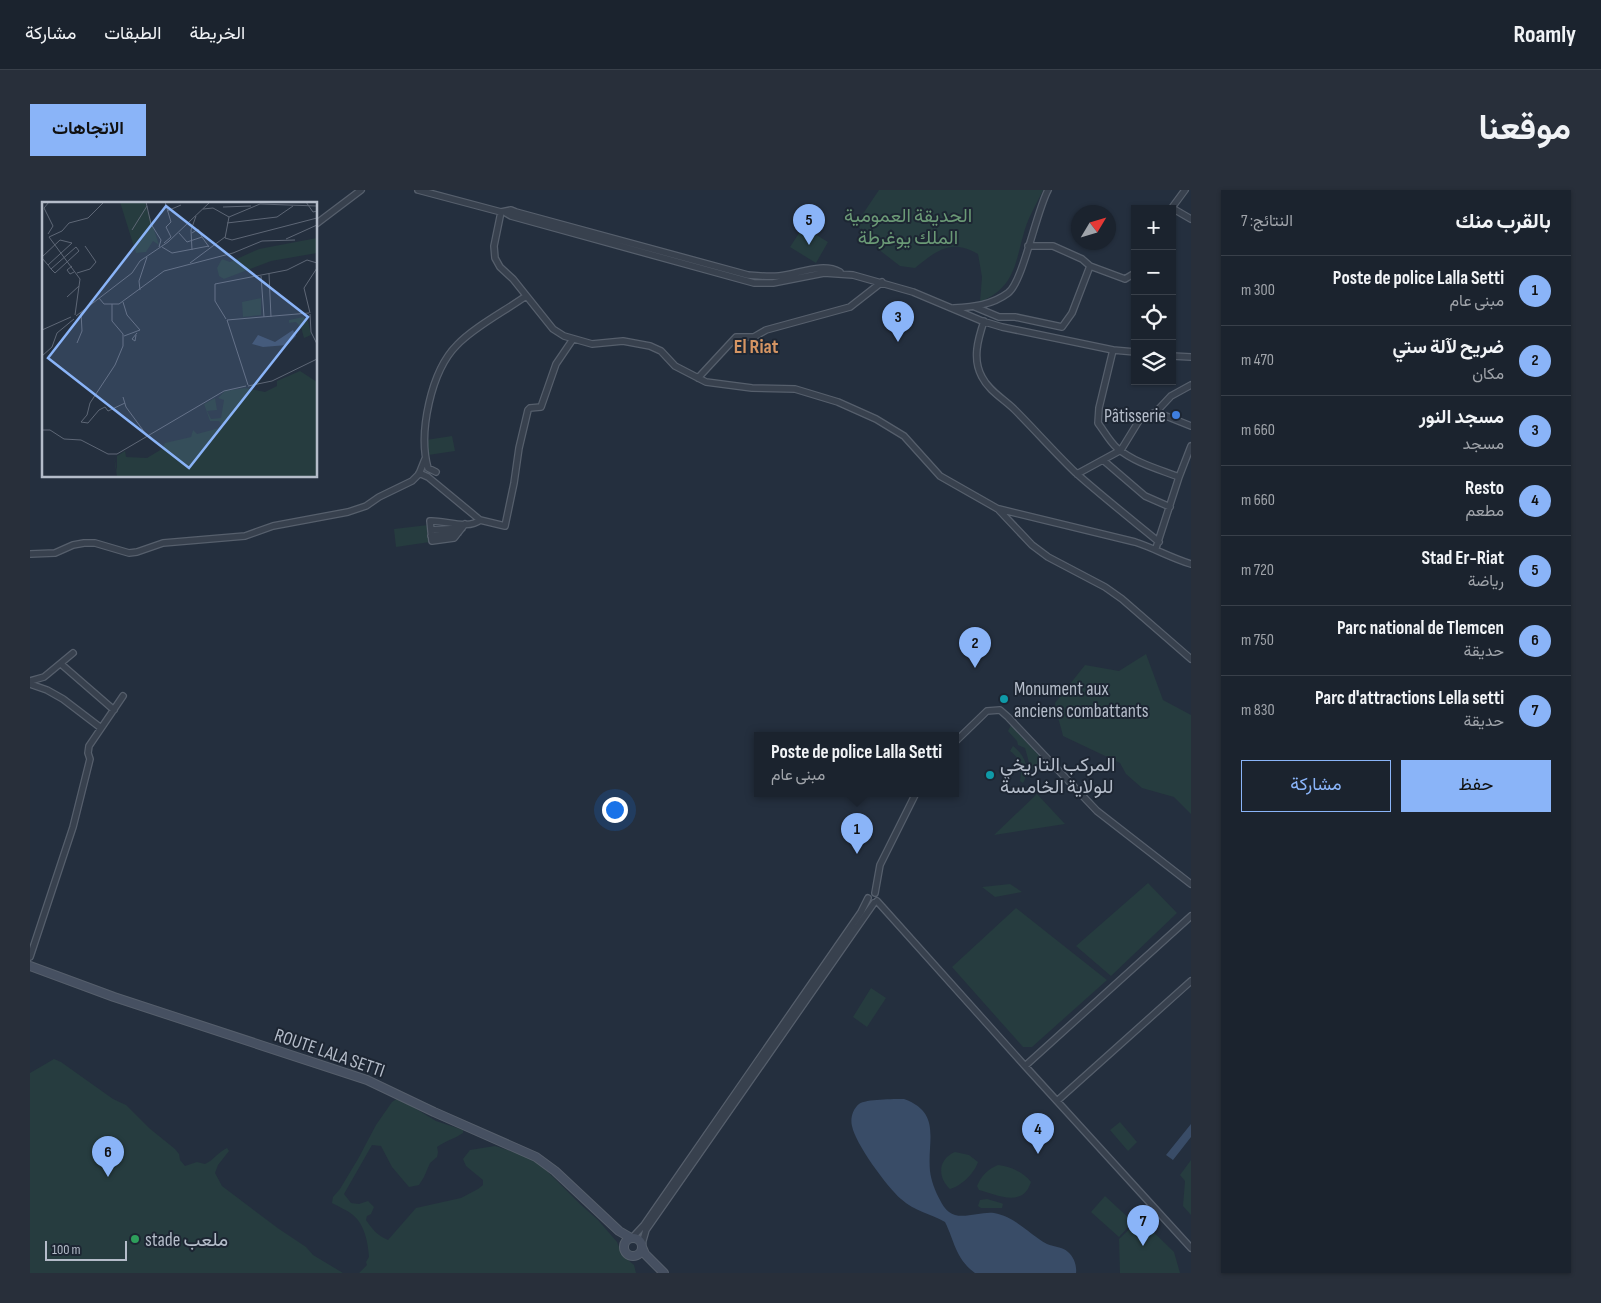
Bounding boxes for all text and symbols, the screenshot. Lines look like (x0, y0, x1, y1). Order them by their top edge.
text: Roamly (1513, 20, 1576, 49)
text: مشاركة (25, 23, 76, 44)
text: الطبقات (104, 23, 161, 44)
text: الخريطة (189, 23, 245, 44)
button: الاتجاهات (30, 104, 146, 156)
text: موقعنا (1478, 107, 1571, 150)
inset map (42, 202, 318, 478)
pin: 5 (793, 204, 825, 245)
park label: الحديقة العمومية الملك يوغرطة (844, 205, 972, 250)
north arrow (1071, 205, 1116, 250)
map controls (1131, 205, 1176, 385)
button: + (1131, 205, 1176, 250)
text: بالقرب منك (1456, 209, 1551, 234)
text: النتائج: 7 (1241, 212, 1293, 231)
button: − (1131, 250, 1176, 295)
text: Poste de police Lalla Setti (1333, 267, 1504, 290)
text: 300 m (1241, 281, 1275, 300)
text: 1 (1532, 281, 1538, 300)
text: مبنى عام (1450, 292, 1504, 311)
button: locate (1131, 295, 1176, 340)
pin: 3 (882, 301, 914, 342)
district label: El Riat (734, 335, 779, 359)
text: ضريح لآلة ستي (1393, 336, 1504, 359)
button: layers (1131, 340, 1176, 385)
text: 470 m (1241, 351, 1274, 370)
text: 2 (1532, 351, 1539, 370)
text: مكان (1472, 365, 1504, 384)
place label: Pâtisserie (1104, 405, 1166, 428)
text: مسجد النور (1419, 406, 1504, 429)
marker: Pâtisserie (1170, 409, 1182, 421)
text: 660 m (1241, 421, 1275, 440)
text: 3 (1531, 421, 1539, 440)
text: مسجد (1463, 435, 1504, 454)
text: Resto (1465, 477, 1504, 500)
text: 660 m (1241, 491, 1275, 510)
text: 4 (1531, 491, 1539, 510)
text: مطعم (1465, 502, 1504, 521)
text: Stad Er-Riat (1421, 547, 1504, 570)
text: 720 m (1241, 561, 1274, 580)
text: 5 (1531, 561, 1539, 580)
text: رياضة (1468, 572, 1504, 591)
text: Parc national de Tlemcen (1337, 617, 1504, 640)
pin: 2 (959, 627, 991, 668)
text: 750 m (1241, 631, 1274, 650)
text: 6 (1531, 631, 1539, 650)
text: حديقة (1464, 642, 1504, 661)
place label: Monument aux anciens combattants (1014, 678, 1149, 723)
text: Parc d'attractions Lella setti (1315, 687, 1504, 710)
marker: Monument aux anciens combattants (998, 693, 1010, 705)
text: 830 m (1241, 701, 1275, 720)
text: 7 (1532, 701, 1539, 720)
text: حديقة (1464, 712, 1504, 731)
popup (754, 732, 959, 797)
text: Poste de police Lalla Setti (771, 741, 942, 764)
place label: المركب التاريخي للولاية الخامسة (1000, 754, 1115, 799)
button: مشاركة (1241, 760, 1391, 812)
button: حفظ (1401, 760, 1551, 812)
text: مبنى عام (771, 766, 825, 785)
marker: المركب التاريخي للولاية الخامسة (984, 769, 996, 781)
your location (602, 797, 628, 823)
pin: 1 (841, 813, 873, 854)
street label: ROUTE LALA SETTI (271, 1024, 388, 1083)
pin: 4 (1022, 1113, 1054, 1154)
pin: 6 (92, 1136, 124, 1177)
pin: 7 (1127, 1205, 1159, 1246)
place label: stade ملعب (145, 1229, 228, 1252)
marker: stade ملعب (129, 1233, 141, 1245)
scale bar (45, 1238, 128, 1261)
text: 100 m (52, 1241, 81, 1258)

